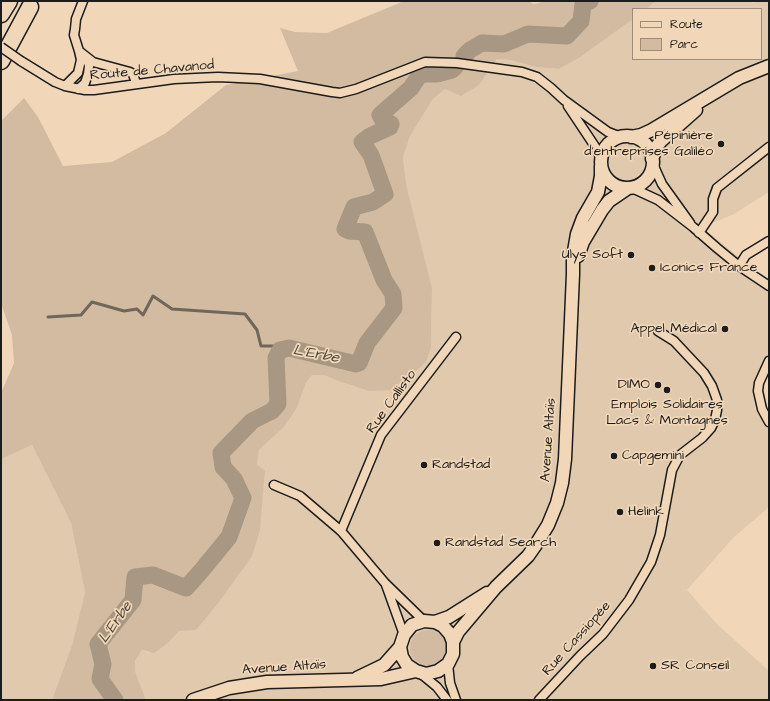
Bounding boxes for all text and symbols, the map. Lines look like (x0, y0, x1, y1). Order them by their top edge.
legend (632, 8, 762, 60)
text: Route (670, 16, 703, 33)
text: Parc (670, 36, 698, 53)
street label: Route de Chavanod (89, 57, 215, 85)
place label: Pépinière d'entreprises Galiléo (584, 128, 713, 160)
marker: Pépinière d'entreprises Galiléo (716, 139, 726, 149)
place label: Ulys Soft (562, 247, 623, 263)
marker: Ulys Soft (626, 250, 636, 260)
place label: Iconics France (660, 260, 757, 276)
marker: Iconics France (647, 263, 657, 273)
place label: Appel Médical (630, 321, 717, 337)
marker: Appel Médical (720, 324, 730, 334)
water label: L'Erbe (292, 342, 340, 368)
street label: Rue Callisto (363, 367, 421, 437)
place label: DIMO (618, 377, 650, 393)
marker: DIMO (653, 380, 663, 390)
marker: Emplois Solidaires Lacs & Montagnes (662, 385, 672, 395)
street label: Avenue Altaïs (538, 397, 560, 483)
place label: Emplois Solidaires Lacs & Montagnes (606, 397, 728, 430)
place label: Capgemini (622, 448, 684, 464)
marker: Capgemini (609, 451, 619, 461)
place label: Randstad (432, 457, 490, 473)
marker: Randstad (419, 460, 429, 470)
place label: Helink (628, 504, 664, 520)
marker: Helink (615, 507, 625, 517)
place label: Randstad Search (445, 535, 556, 551)
marker: Randstad Search (432, 538, 442, 548)
street label: Rue Cassiopée (539, 598, 615, 680)
water label: L'Erbe (95, 599, 137, 647)
street label: Avenue Altaïs (241, 657, 327, 679)
place label: SR Conseil (661, 658, 729, 674)
marker: SR Conseil (648, 661, 658, 671)

